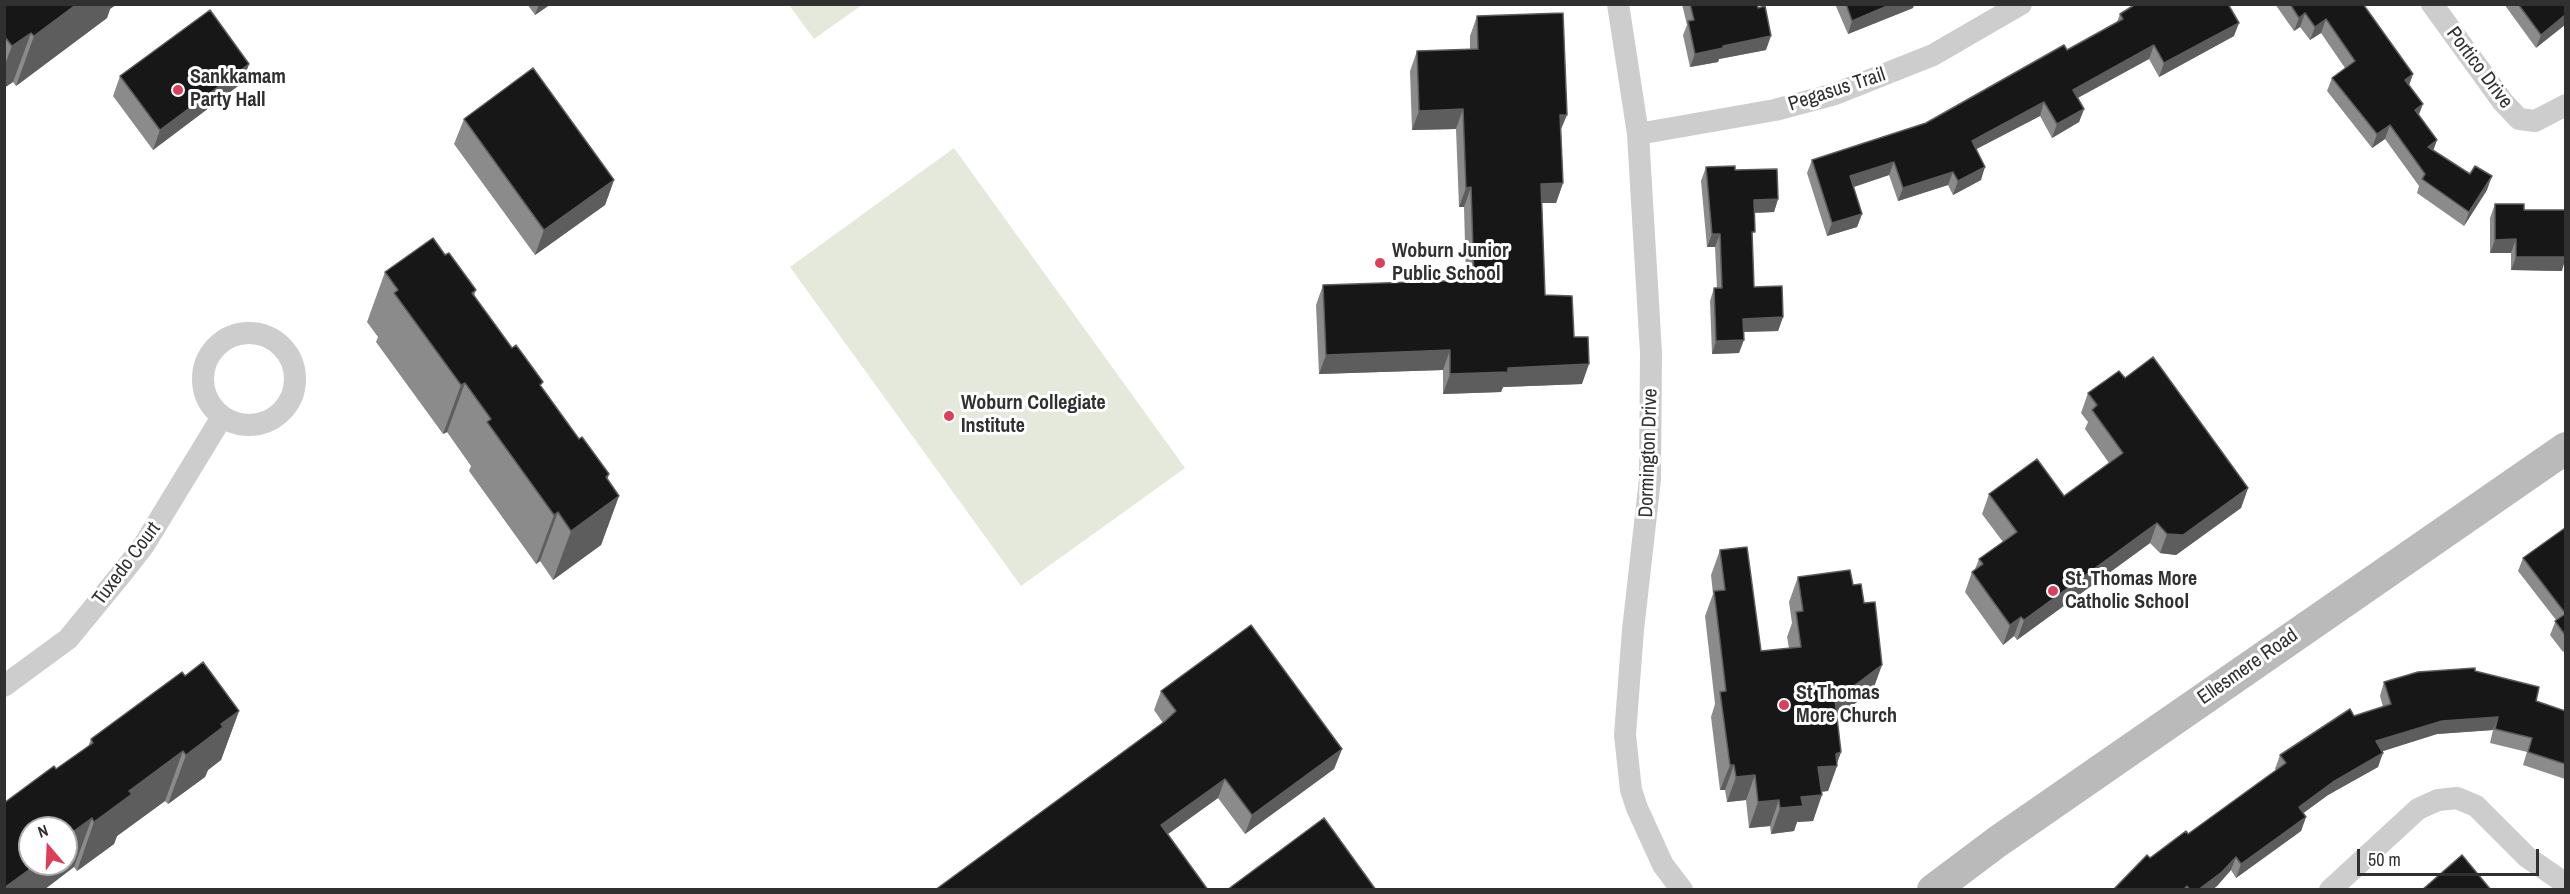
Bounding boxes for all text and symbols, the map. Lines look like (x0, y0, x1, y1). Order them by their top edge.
street label: Portico Drive (2441, 23, 2517, 113)
street label: Pegasus Trail (1785, 63, 1889, 117)
place label: Sankkamam Party Hall (190, 66, 286, 113)
marker: Sankkamam Party Hall (171, 83, 185, 97)
place label: Woburn Junior Public School (1392, 240, 1508, 287)
marker: Woburn Junior Public School (1373, 256, 1387, 270)
street label: Dormington Drive (1635, 388, 1663, 518)
place label: Woburn Collegiate Institute (961, 392, 1106, 439)
marker: Woburn Collegiate Institute (942, 409, 956, 423)
street label: Tuxedo Court (88, 518, 166, 610)
place label: St. Thomas More Catholic School (2065, 568, 2197, 615)
marker: St. Thomas More Catholic School (2046, 584, 2060, 598)
street label: Ellesmere Road (2193, 624, 2303, 710)
place label: St Thomas More Church (1796, 682, 1897, 729)
marker: St Thomas More Church (1777, 698, 1791, 712)
north arrow (18, 816, 78, 876)
text: N (35, 819, 51, 843)
scale bar (2360, 837, 2542, 875)
text: 50 m (2368, 847, 2401, 872)

